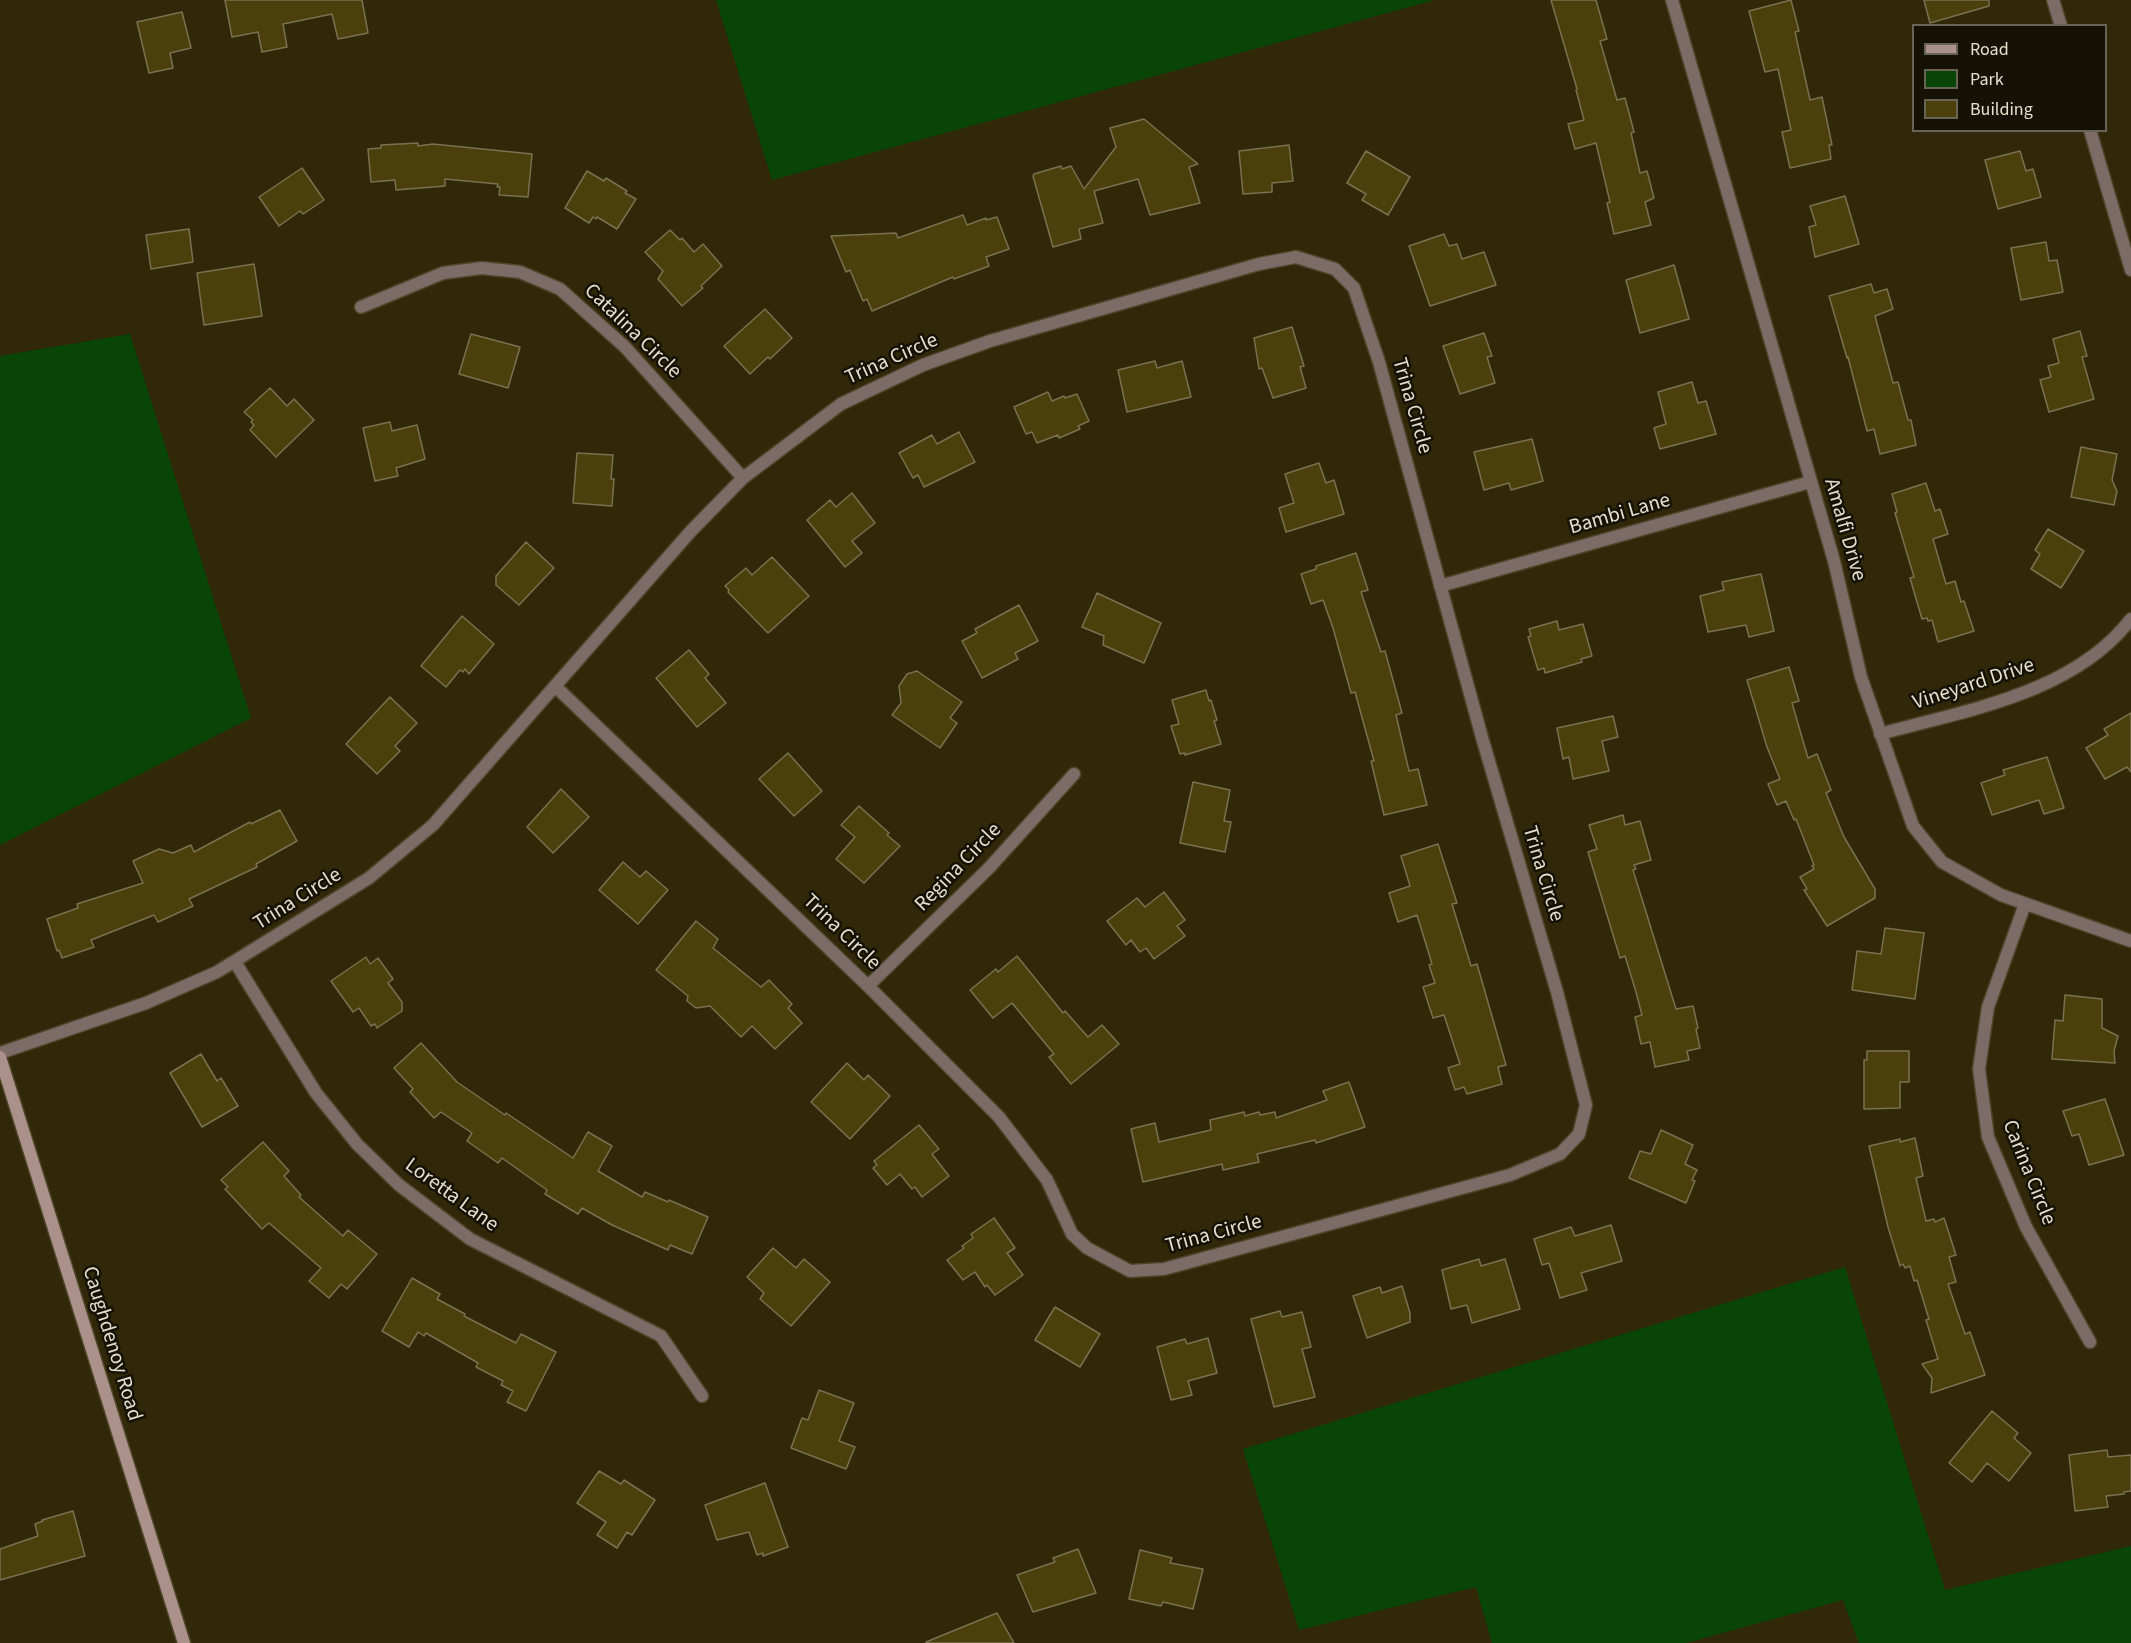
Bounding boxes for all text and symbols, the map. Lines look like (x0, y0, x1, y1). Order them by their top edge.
legend (1912, 24, 2107, 132)
text: Road (1970, 37, 2009, 62)
text: Park (1970, 67, 2004, 92)
text: Building (1970, 97, 2033, 122)
street label: Catalina Circle (578, 279, 686, 385)
street label: Trina Circle (842, 328, 942, 392)
street label: Trina Circle (1385, 355, 1437, 457)
street label: Amalfi Drive (1817, 476, 1871, 584)
street label: Bambi Lane (1567, 489, 1673, 541)
street label: Vineyard Drive (1910, 653, 2038, 717)
street label: Regina Circle (910, 818, 1008, 918)
street label: Trina Circle (1516, 823, 1568, 925)
street label: Trina Circle (250, 863, 346, 937)
street label: Trina Circle (797, 890, 885, 976)
street label: Carina Circle (1996, 1117, 2060, 1229)
street label: Loretta Lane (399, 1154, 503, 1238)
street label: Trina Circle (1163, 1210, 1265, 1260)
street label: Caughdenoy Road (76, 1264, 146, 1424)

